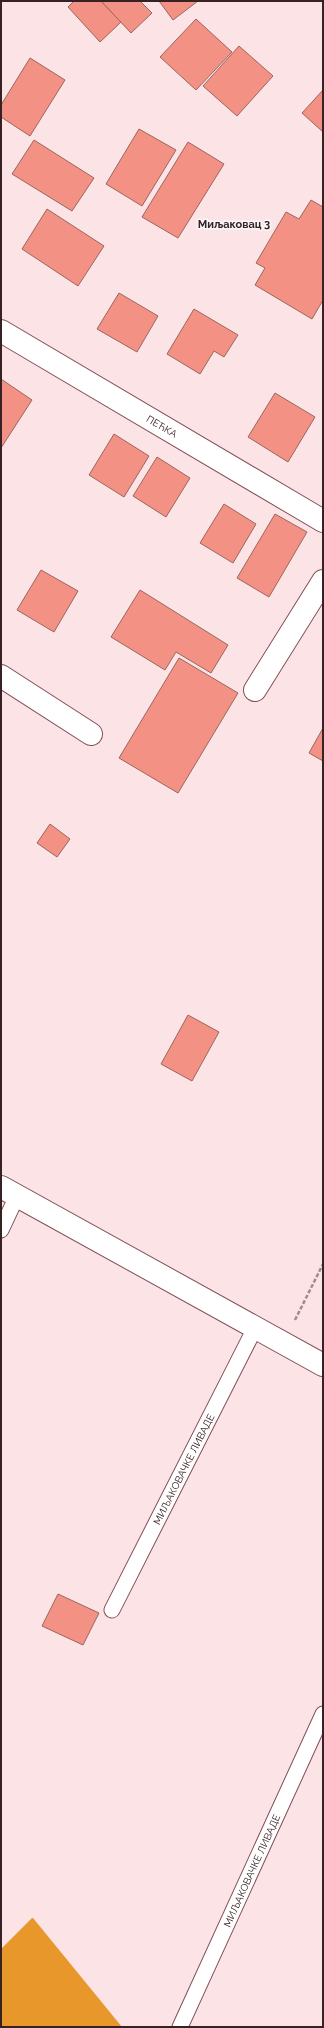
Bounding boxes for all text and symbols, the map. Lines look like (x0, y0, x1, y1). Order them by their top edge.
district label: Миљаковац 3 (198, 218, 270, 231)
street label: ПЕЋКА (145, 413, 179, 439)
street label: МИЉАКОВАЧКЕ ЛИВАДЕ (151, 1412, 216, 1526)
street label: МИЉАКОВАЧКЕ ЛИВАДЕ (221, 1813, 282, 1929)

